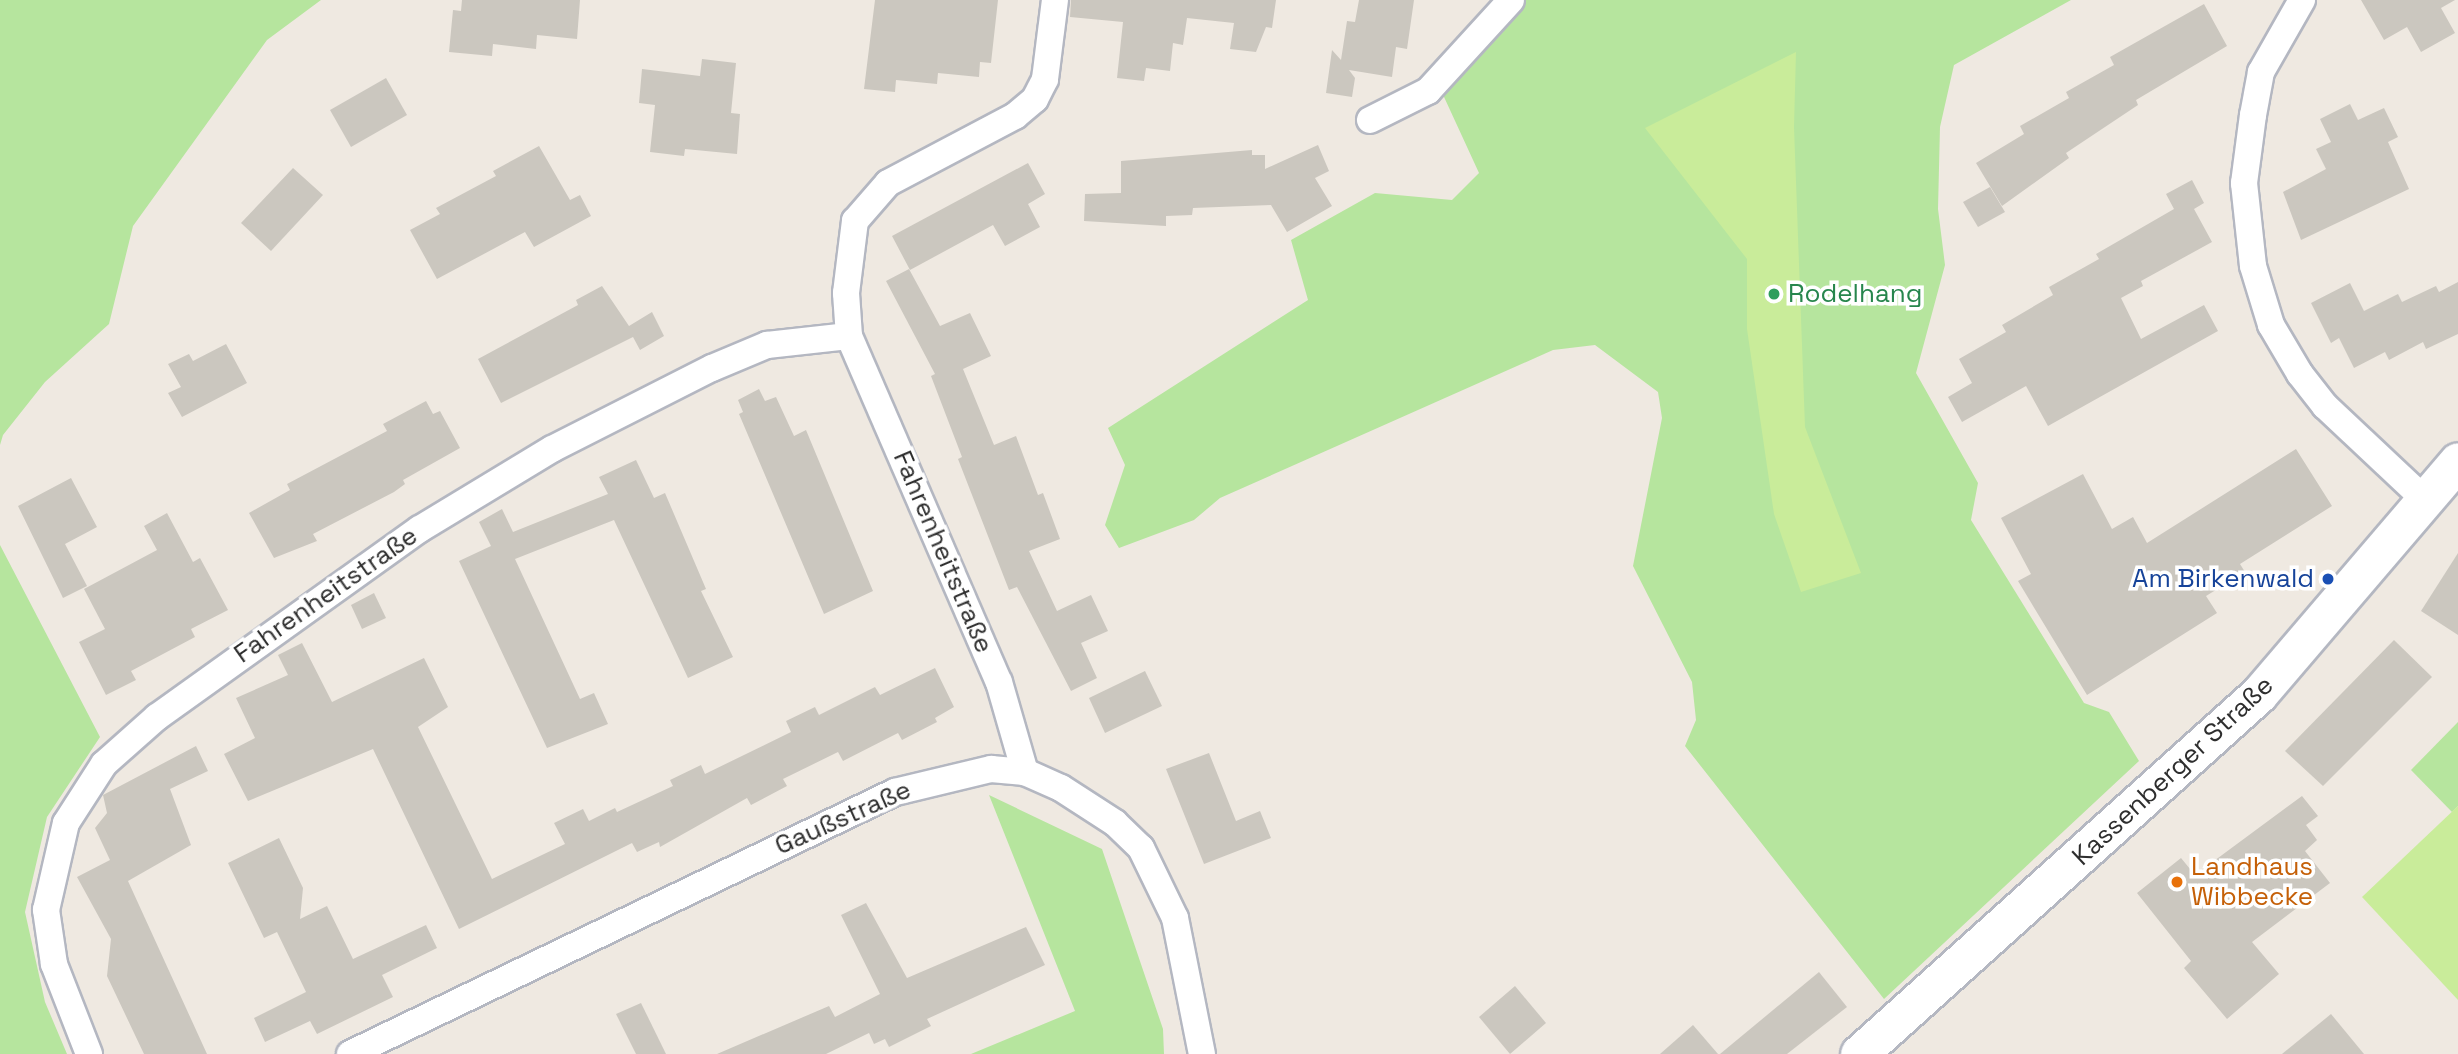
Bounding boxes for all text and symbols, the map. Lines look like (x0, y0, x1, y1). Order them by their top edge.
place label: Rodelhang (1788, 278, 1922, 310)
marker: Rodelhang (1766, 286, 1782, 302)
street label: Fahrenheitstraße (886, 446, 1000, 658)
street label: Fahrenheitstraße (228, 520, 424, 670)
place label: Am Birkenwald (2132, 563, 2314, 595)
marker: Am Birkenwald (2320, 571, 2336, 587)
street label: Kassenberger Straße (2066, 670, 2280, 872)
street label: Gaußstraße (770, 774, 916, 862)
place label: Landhaus Wibbecke (2191, 851, 2313, 912)
marker: Landhaus Wibbecke (2169, 874, 2185, 890)

